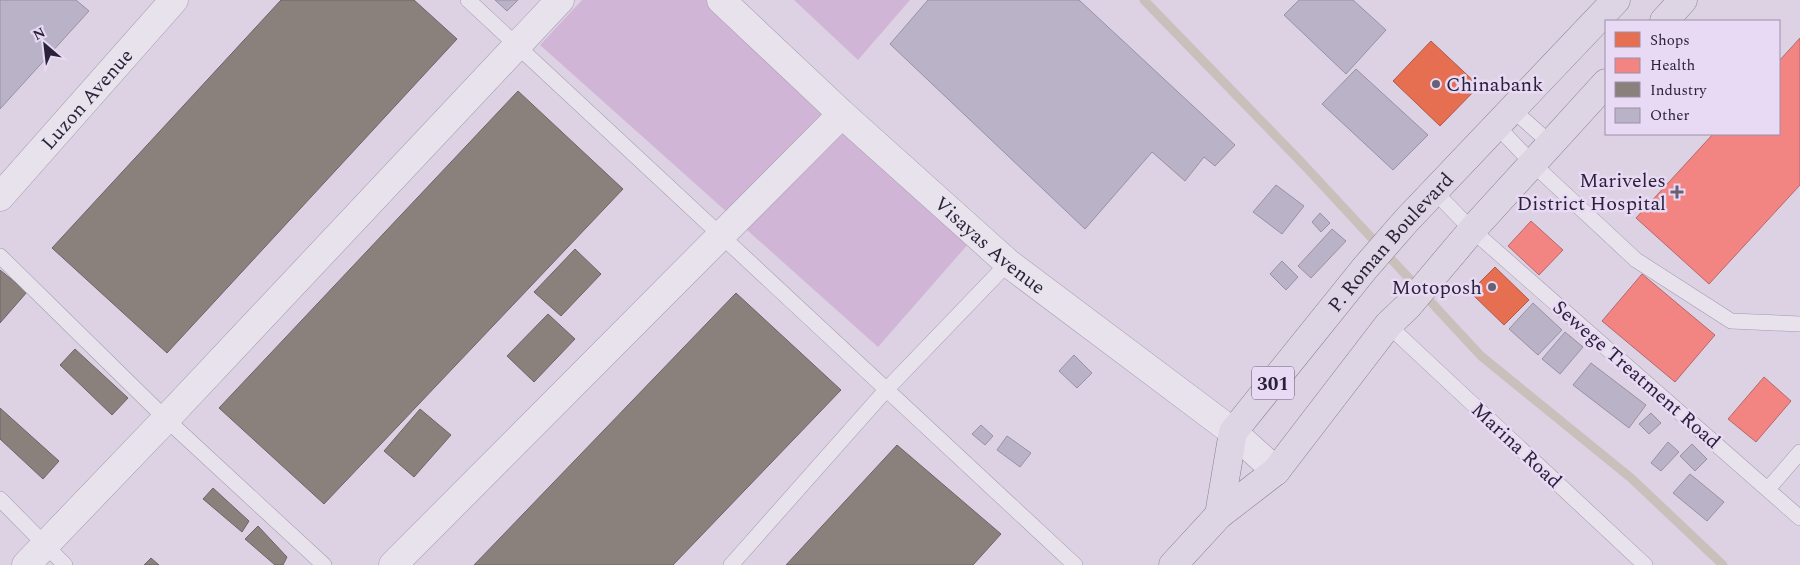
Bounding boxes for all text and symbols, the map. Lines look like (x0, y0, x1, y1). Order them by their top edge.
north arrow (20, 20, 70, 70)
legend (1605, 20, 1780, 135)
text: N (29, 22, 49, 46)
text: Shops (1650, 29, 1690, 52)
street label: Luzon Avenue (34, 42, 141, 157)
text: Health (1650, 54, 1695, 77)
place label: Chinabank (1446, 70, 1543, 100)
marker: Chinabank (1430, 78, 1442, 90)
text: Industry (1650, 79, 1707, 102)
text: Other (1650, 104, 1689, 127)
street label: P. Roman Boulevard (1321, 166, 1461, 319)
place label: Mariveles District Hospital (1517, 166, 1666, 219)
marker: Mariveles District Hospital (1670, 185, 1684, 199)
street label: Visayas Avenue (927, 189, 1052, 302)
place label: Motoposh (1392, 273, 1482, 303)
marker: Motoposh (1486, 281, 1498, 293)
street label: Sewege Treatment Road (1546, 293, 1727, 456)
road number: 301 (1252, 366, 1294, 399)
street label: Marina Road (1464, 396, 1568, 496)

